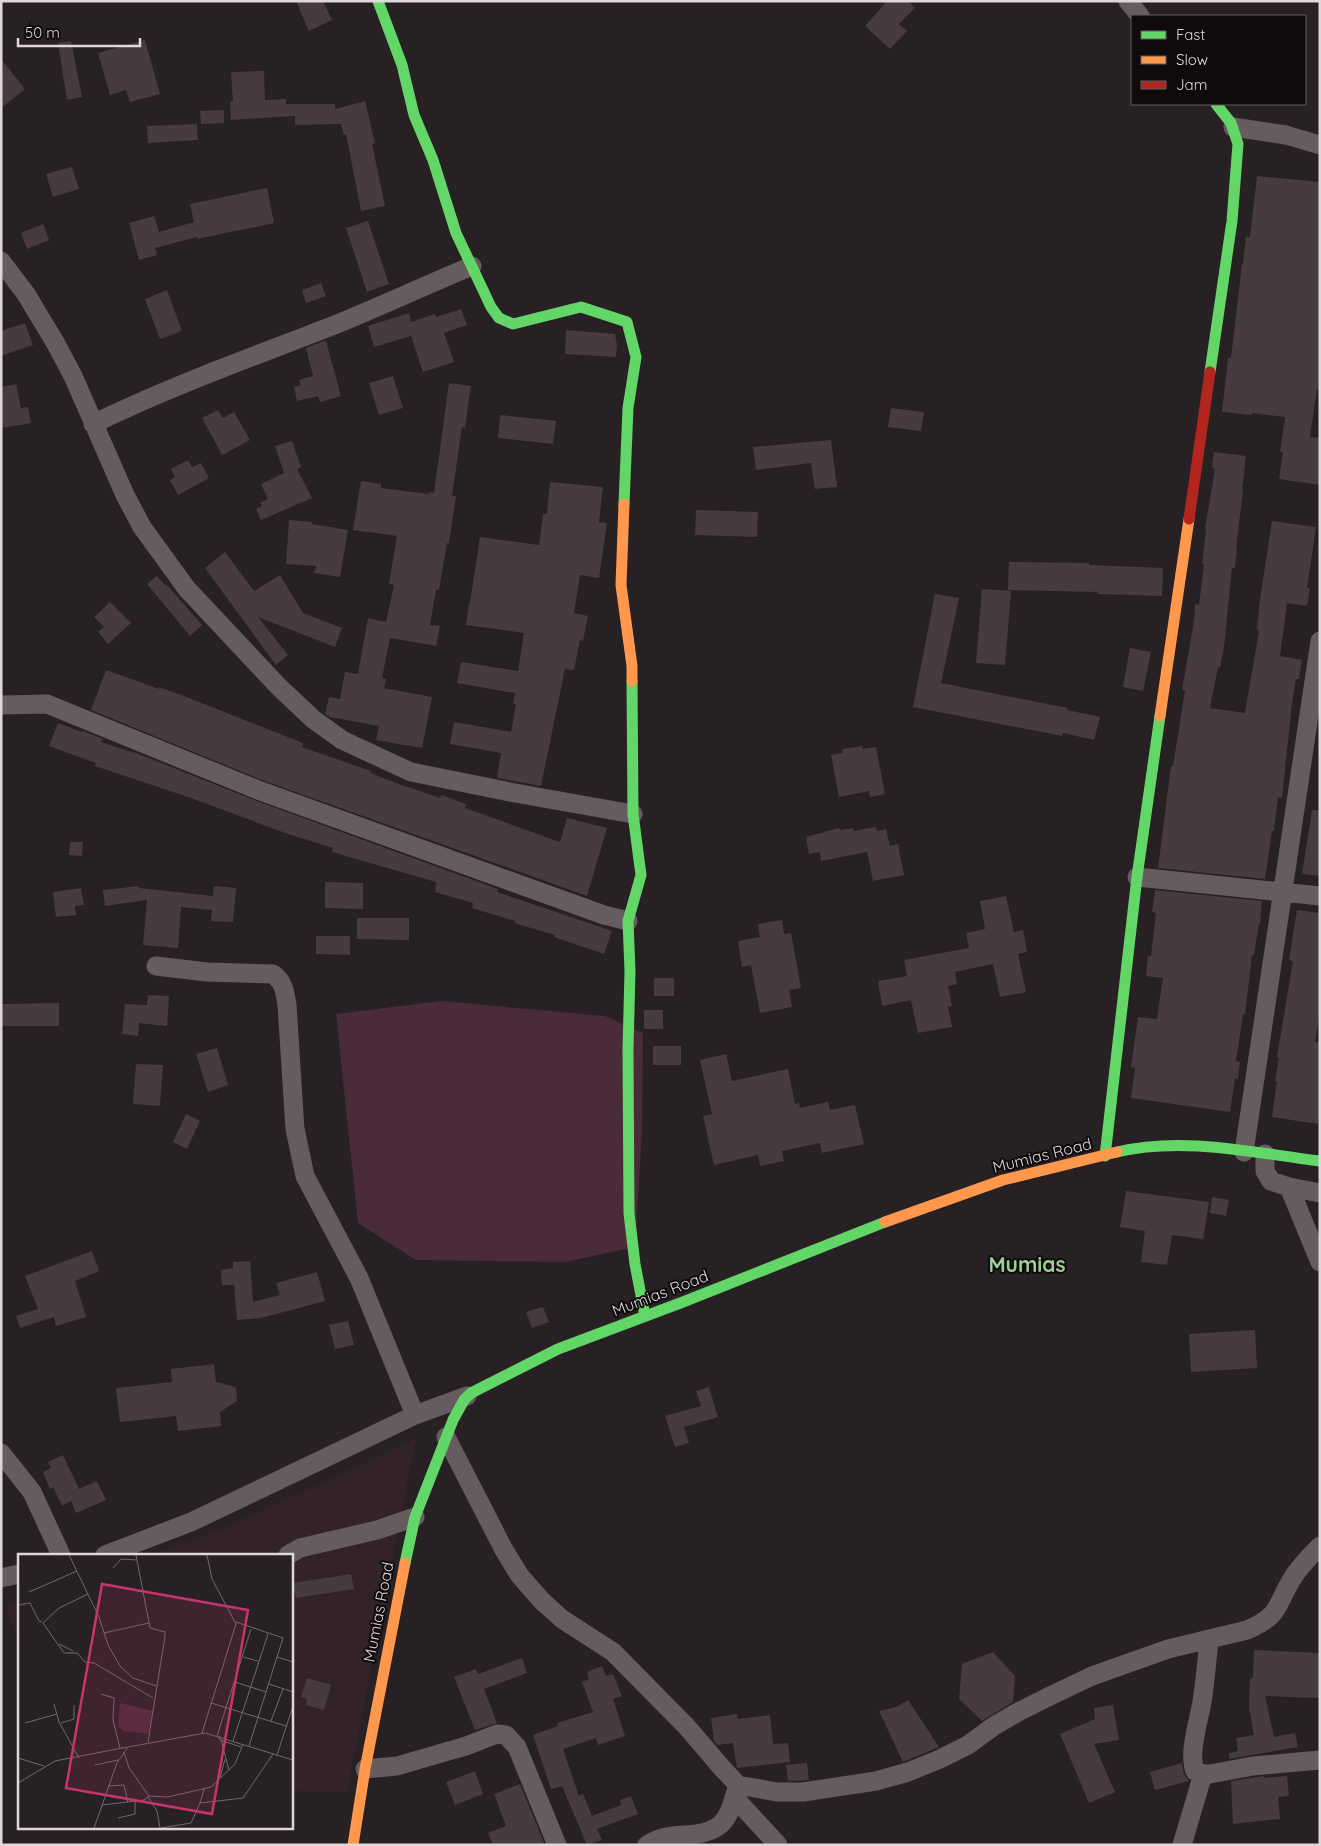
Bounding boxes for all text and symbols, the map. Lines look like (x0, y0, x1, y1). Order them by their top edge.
scale bar (18, 15, 140, 47)
legend (1131, 15, 1306, 105)
text: 50 m (25, 23, 60, 42)
text: Fast (1176, 25, 1205, 44)
text: Slow (1176, 50, 1208, 69)
text: Jam (1176, 75, 1207, 94)
street label: Mumias Road (990, 1133, 1094, 1177)
district label: Mumias (988, 1251, 1066, 1277)
street label: Mumias Road (609, 1265, 711, 1321)
inset map (18, 1554, 292, 1828)
street label: Mumias Road (358, 1560, 398, 1664)

